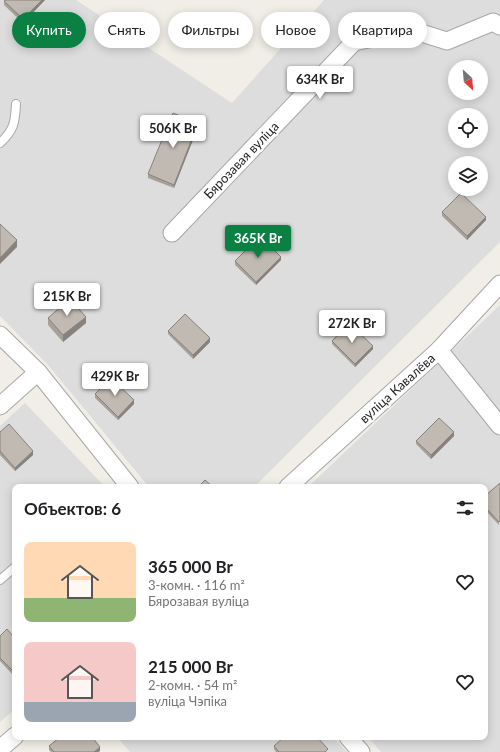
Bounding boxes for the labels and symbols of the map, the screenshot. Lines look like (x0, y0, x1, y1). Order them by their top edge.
north arrow (448, 60, 488, 100)
pin: 634K Br (283, 66, 357, 100)
pin: 506K Br (136, 115, 210, 149)
street label: Бярозавая вуліца (200, 118, 282, 202)
pin: 365K Br (221, 225, 295, 259)
pin: 215K Br (30, 283, 104, 317)
pin: 272K Br (315, 310, 389, 344)
street label: вуліца Кавалёва (356, 350, 438, 426)
pin: 429K Br (78, 363, 152, 397)

